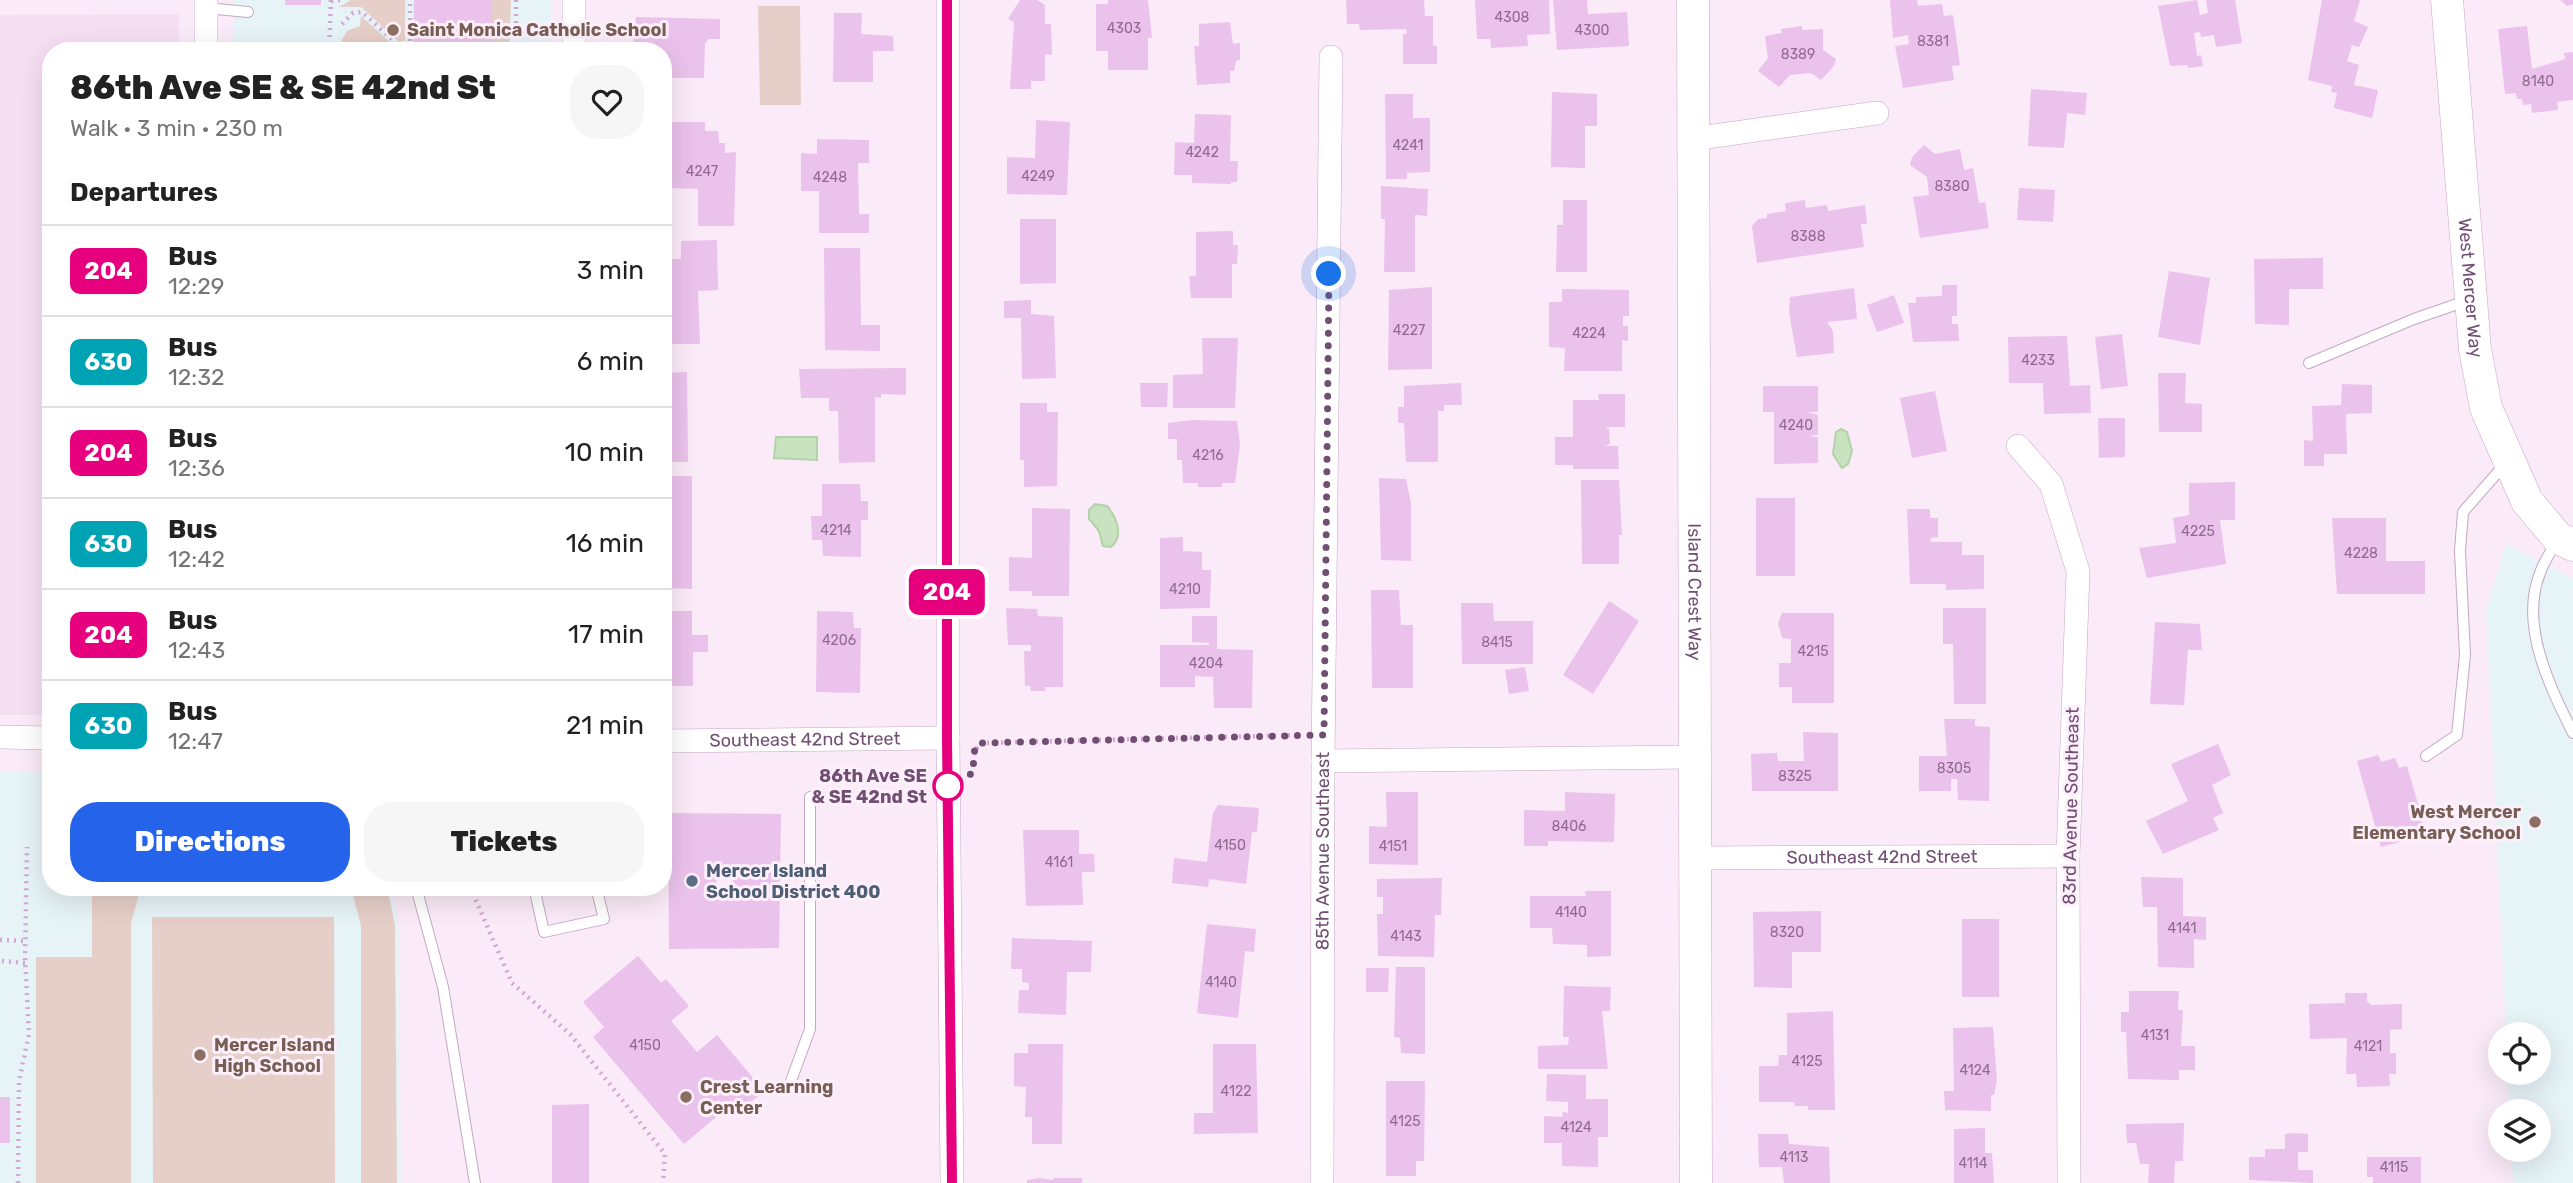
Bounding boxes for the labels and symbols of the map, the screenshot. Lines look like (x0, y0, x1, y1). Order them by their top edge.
house number: 4308 (1495, 9, 1530, 26)
place label: Saint Monica Catholic School (407, 19, 667, 41)
house number: 4303 (1107, 20, 1141, 37)
marker: Saint Monica Catholic School (385, 22, 401, 38)
house number: 4300 (1575, 22, 1610, 39)
house number: 8381 (1917, 33, 1949, 50)
house number: 8389 (1781, 46, 1815, 63)
house number: 8140 (2522, 73, 2554, 90)
house number: 4241 (1392, 137, 1424, 154)
house number: 4242 (1185, 144, 1219, 161)
house number: 4247 (686, 163, 718, 180)
house number: 4249 (1021, 168, 1055, 185)
house number: 4248 (813, 169, 847, 186)
house number: 8380 (1934, 178, 1970, 195)
street label: West Mercer Way (2454, 217, 2487, 360)
house number: 8388 (1790, 228, 1826, 245)
your location (1311, 256, 1346, 291)
house number: 4227 (1393, 322, 1425, 339)
house number: 4224 (1572, 325, 1606, 342)
house number: 4233 (2021, 352, 2055, 369)
house number: 4240 (1779, 417, 1813, 434)
house number: 4216 (1192, 447, 1224, 464)
house number: 4214 (820, 522, 852, 539)
street label: Island Crest Way (1683, 523, 1706, 661)
house number: 4225 (2181, 523, 2215, 540)
house number: 4228 (2344, 545, 2378, 562)
line badge: 204 (907, 569, 987, 615)
house number: 4210 (1169, 581, 1201, 598)
house number: 4206 (822, 632, 856, 649)
house number: 8415 (1481, 634, 1513, 651)
house number: 4215 (1797, 643, 1829, 660)
house number: 4204 (1189, 655, 1224, 672)
street label: 83rd Avenue Southeast (2058, 707, 2084, 905)
street label: Southeast 42nd Street (709, 728, 901, 752)
street label: 85th Avenue Southeast (1312, 752, 1334, 950)
house number: 8305 (1937, 760, 1971, 777)
place label: 86th Ave SE & SE 42nd St (811, 765, 927, 808)
house number: 8325 (1778, 768, 1812, 785)
marker: 86th Ave SE & SE 42nd St (933, 771, 963, 801)
place label: West Mercer Elementary School (2352, 801, 2521, 844)
marker: West Mercer Elementary School (2527, 814, 2543, 830)
house number: 8406 (1552, 818, 1586, 835)
house number: 4150 (1214, 837, 1246, 854)
house number: 4151 (1379, 838, 1407, 855)
street label: Southeast 42nd Street (1786, 845, 1978, 869)
house number: 4161 (1045, 854, 1073, 871)
place label: Mercer Island School District 400 (706, 860, 881, 903)
marker: Mercer Island School District 400 (684, 873, 700, 889)
house number: 4140 (1555, 904, 1587, 921)
house number: 4141 (2168, 920, 2196, 937)
house number: 8320 (1770, 924, 1804, 941)
house number: 4143 (1390, 928, 1422, 945)
house number: 4140 (1205, 974, 1237, 991)
house number: 4131 (2141, 1027, 2169, 1044)
place label: Mercer Island High School (214, 1034, 335, 1077)
house number: 4150 (629, 1037, 661, 1054)
house number: 4121 (2354, 1038, 2382, 1055)
marker: Mercer Island High School (192, 1047, 208, 1063)
house number: 4125 (1792, 1053, 1822, 1070)
house number: 4124 (1959, 1062, 1991, 1079)
place label: Crest Learning Center (700, 1076, 833, 1119)
house number: 4122 (1221, 1083, 1251, 1100)
marker: Crest Learning Center (678, 1089, 694, 1105)
house number: 4125 (1390, 1113, 1420, 1130)
house number: 4124 (1560, 1119, 1592, 1136)
house number: 4113 (1780, 1149, 1808, 1166)
house number: 4114 (1958, 1155, 1988, 1172)
house number: 4115 (2380, 1159, 2408, 1176)

